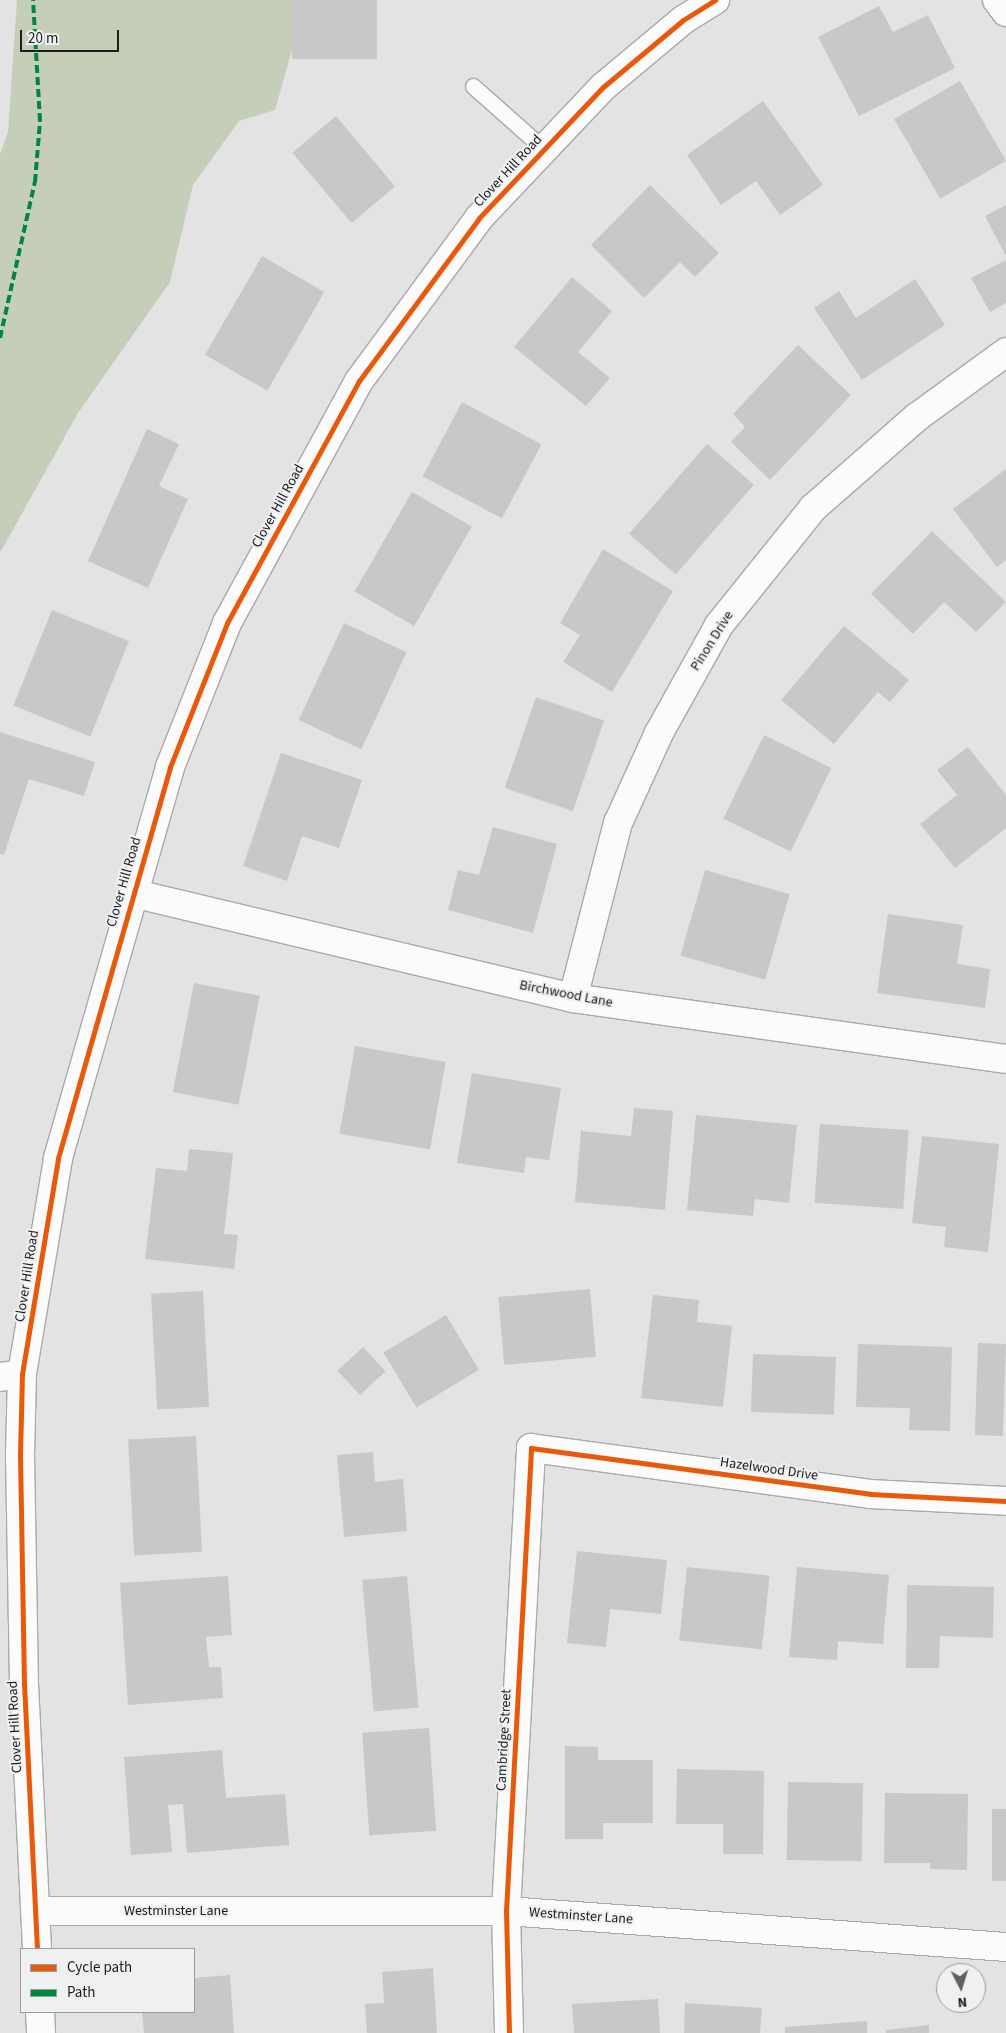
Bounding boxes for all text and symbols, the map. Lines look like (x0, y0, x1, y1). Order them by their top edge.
scale bar (22, 20, 121, 52)
text: 20 m (28, 28, 58, 49)
street label: Clover Hill Road (470, 131, 546, 211)
street label: Clover Hill Road (248, 461, 308, 551)
street label: Pinon Drive (687, 608, 737, 674)
street label: Clover Hill Road (103, 835, 145, 929)
street label: Birchwood Lane (518, 977, 614, 1011)
street label: Clover Hill Road (11, 1229, 43, 1323)
street label: Hazelwood Drive (719, 1454, 819, 1484)
street label: Clover Hill Road (4, 1680, 26, 1774)
street label: Cambridge Street (493, 1689, 515, 1791)
street label: Westminster Lane (124, 1903, 228, 1919)
street label: Westminster Lane (528, 1904, 634, 1928)
legend (20, 1948, 195, 2013)
text: Cycle path (67, 1957, 132, 1978)
north arrow (936, 1963, 986, 2013)
text: Path (67, 1982, 95, 2003)
text: N (957, 1992, 968, 2012)

